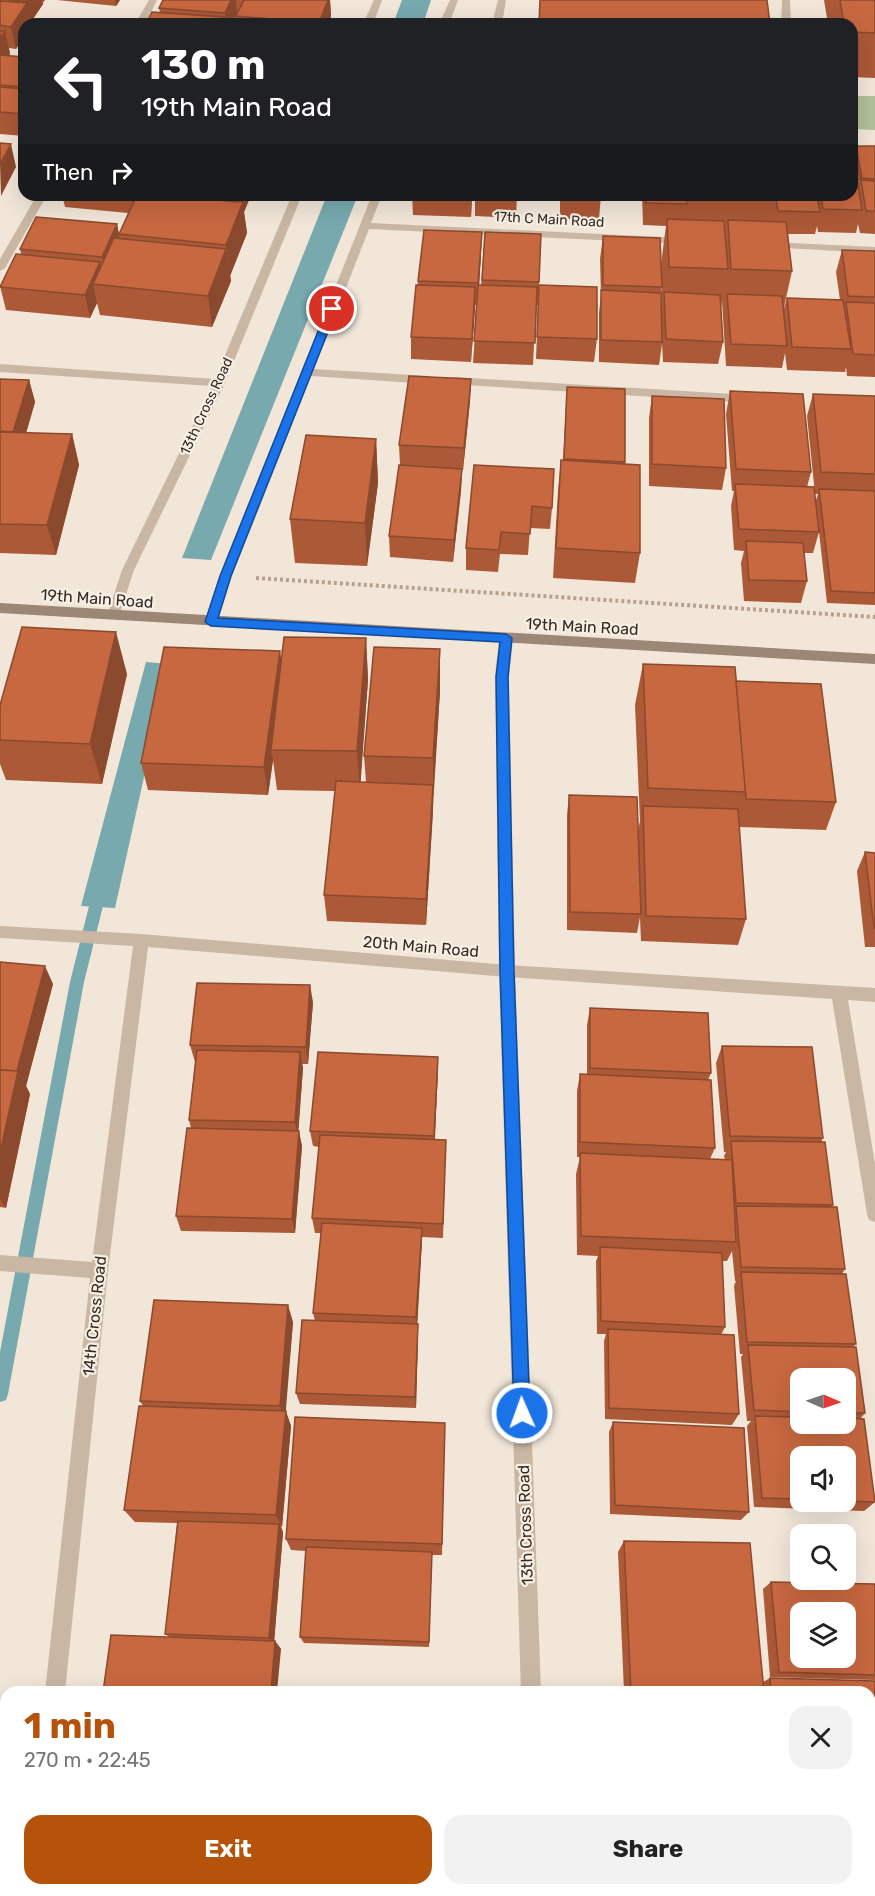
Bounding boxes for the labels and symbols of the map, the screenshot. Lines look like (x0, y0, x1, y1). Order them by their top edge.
street label: 17th C Main Road (493, 208, 605, 231)
pin (306, 283, 357, 334)
street label: 13th Cross Road (177, 355, 236, 458)
street label: 19th Main Road (40, 585, 154, 612)
street label: 19th Main Road (525, 614, 639, 639)
street label: 20th Main Road (362, 932, 480, 961)
street label: 14th Cross Road (79, 1255, 110, 1377)
north arrow (790, 1368, 856, 1434)
position arrow (490, 1381, 554, 1445)
street label: 13th Cross Road (514, 1465, 537, 1585)

